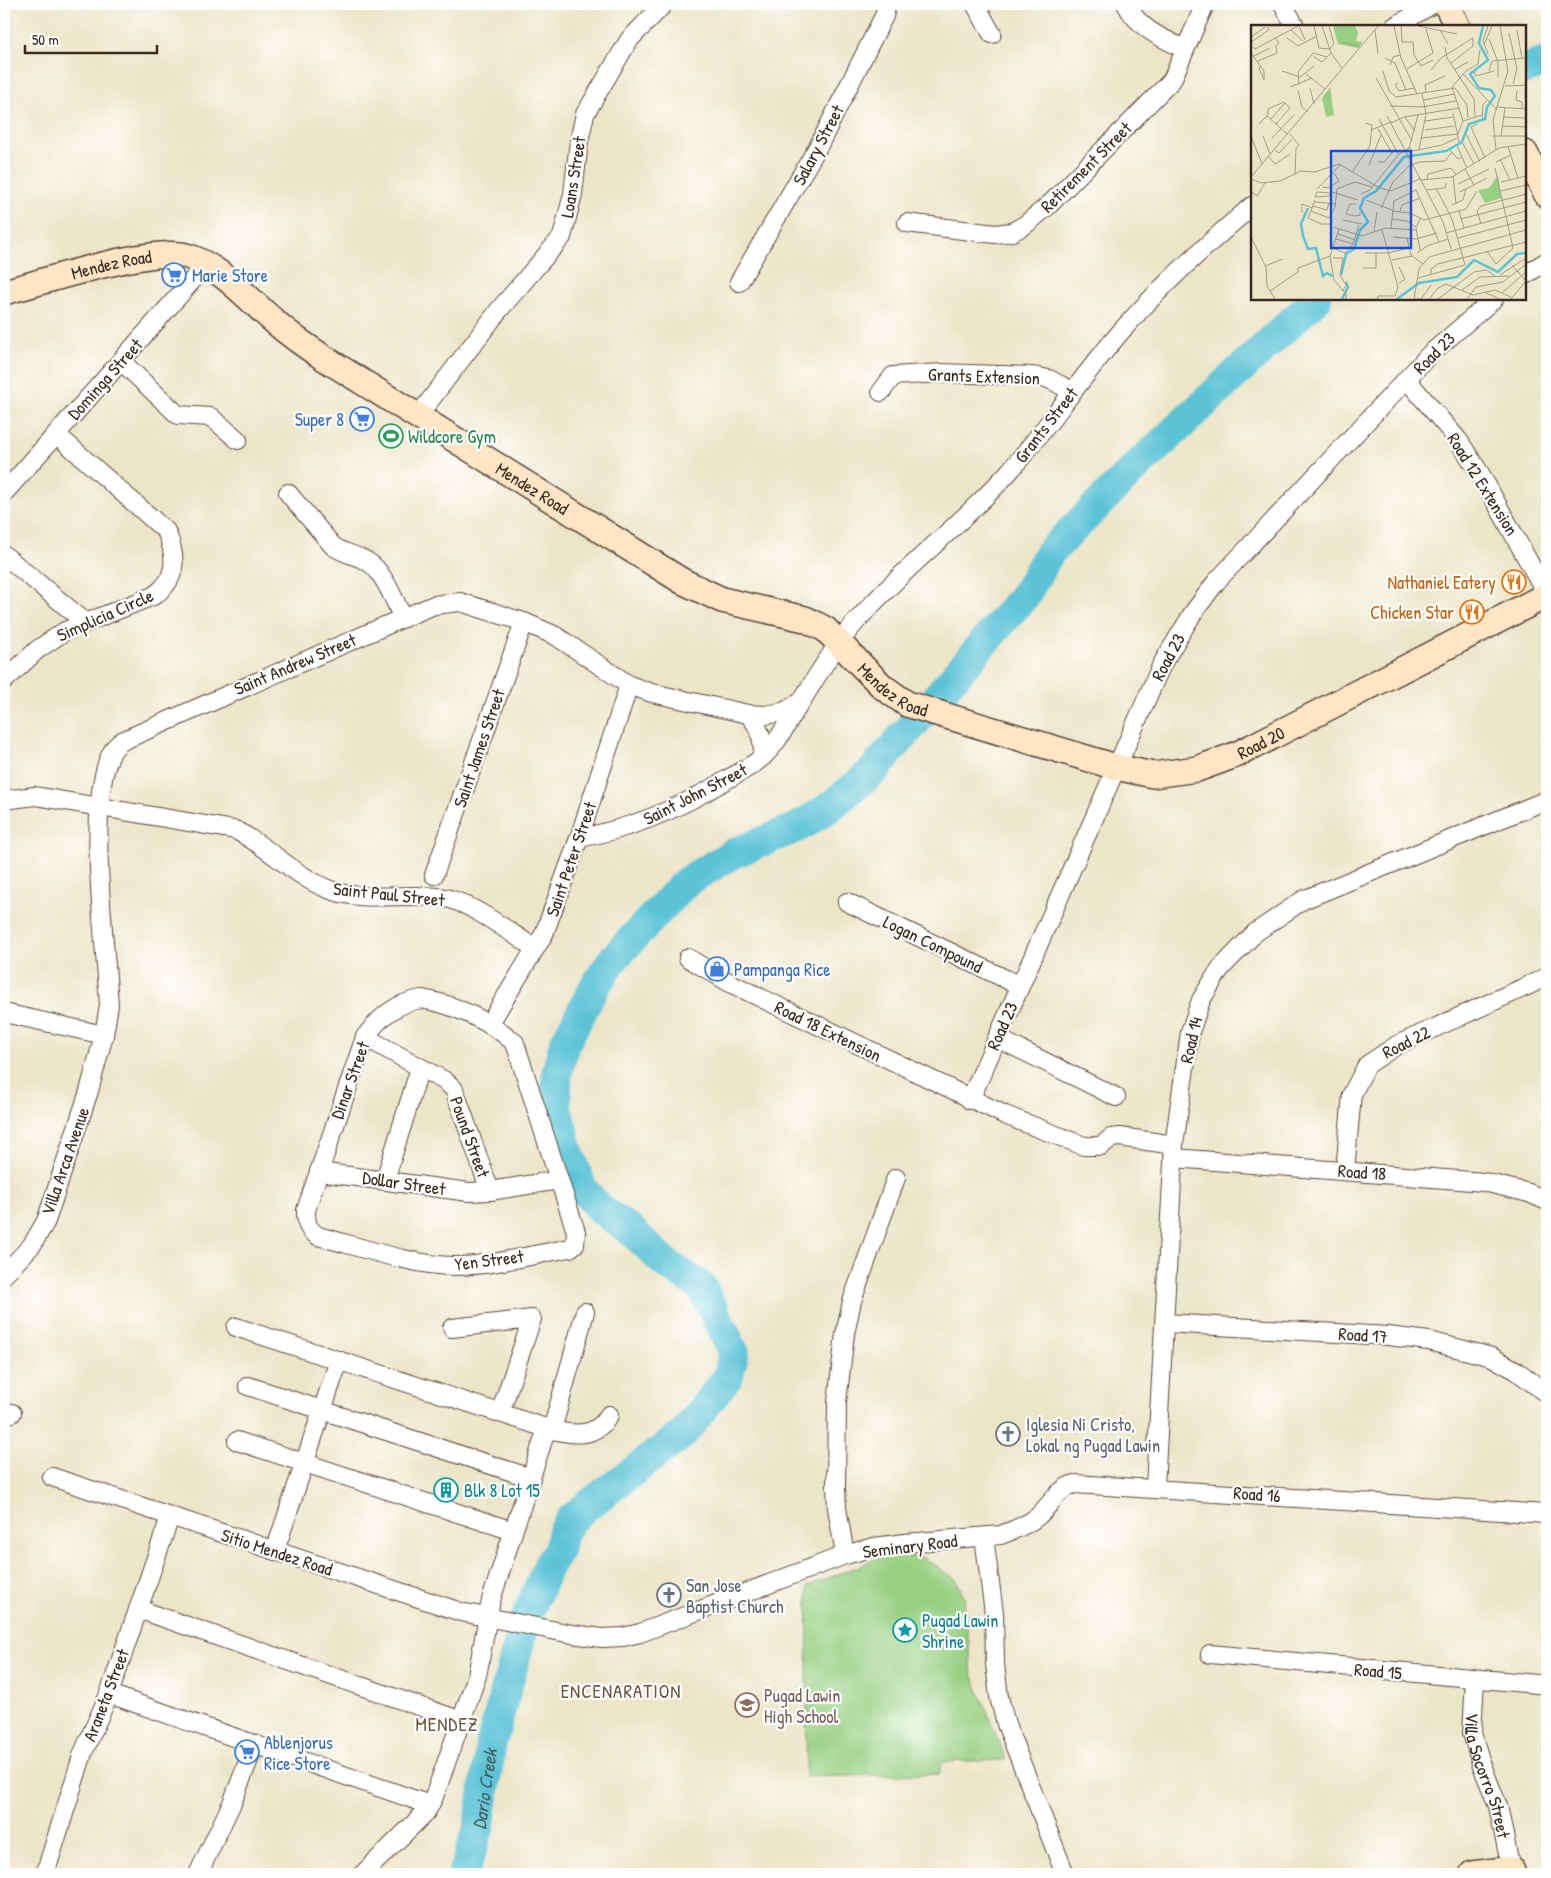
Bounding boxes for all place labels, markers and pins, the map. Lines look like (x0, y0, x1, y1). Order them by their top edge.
supermarket icon: Marie Store (161, 262, 187, 288)
place label: Marie Store (192, 263, 268, 288)
supermarket icon: Super 8 (349, 406, 375, 432)
place label: Super 8 (295, 407, 344, 432)
sports icon: Wildcore Gym (378, 423, 404, 449)
place label: Wildcore Gym (408, 424, 496, 449)
restaurant icon: Nathaniel Eatery (1501, 569, 1527, 595)
place label: Nathaniel Eatery (1387, 570, 1496, 595)
restaurant icon: Chicken Star (1459, 599, 1485, 625)
place label: Chicken Star (1370, 600, 1454, 625)
shop icon: Pampanga Rice (704, 956, 730, 982)
place label: Pampanga Rice (734, 957, 830, 982)
place label: Iglesia Ni Cristo, Lokal ng Pugad Lawin (1026, 1412, 1160, 1458)
church icon: Iglesia Ni Cristo, Lokal ng Pugad Lawin (995, 1421, 1021, 1447)
building icon: Blk 8 Lot 15 (433, 1477, 459, 1503)
place label: Blk 8 Lot 15 (464, 1478, 540, 1503)
place label: San Jose Baptist Church (686, 1573, 784, 1619)
church icon: San Jose Baptist Church (656, 1582, 682, 1608)
place label: Pugad Lawin Shrine (922, 1608, 998, 1654)
place icon: Pugad Lawin Shrine (892, 1617, 918, 1643)
place label: Pugad Lawin High School (764, 1683, 840, 1729)
school or university icon: Pugad Lawin High School (734, 1692, 760, 1718)
place label: Ablenjorus Rice Store (264, 1730, 333, 1776)
supermarket icon: Ablenjorus Rice Store (234, 1739, 260, 1765)

